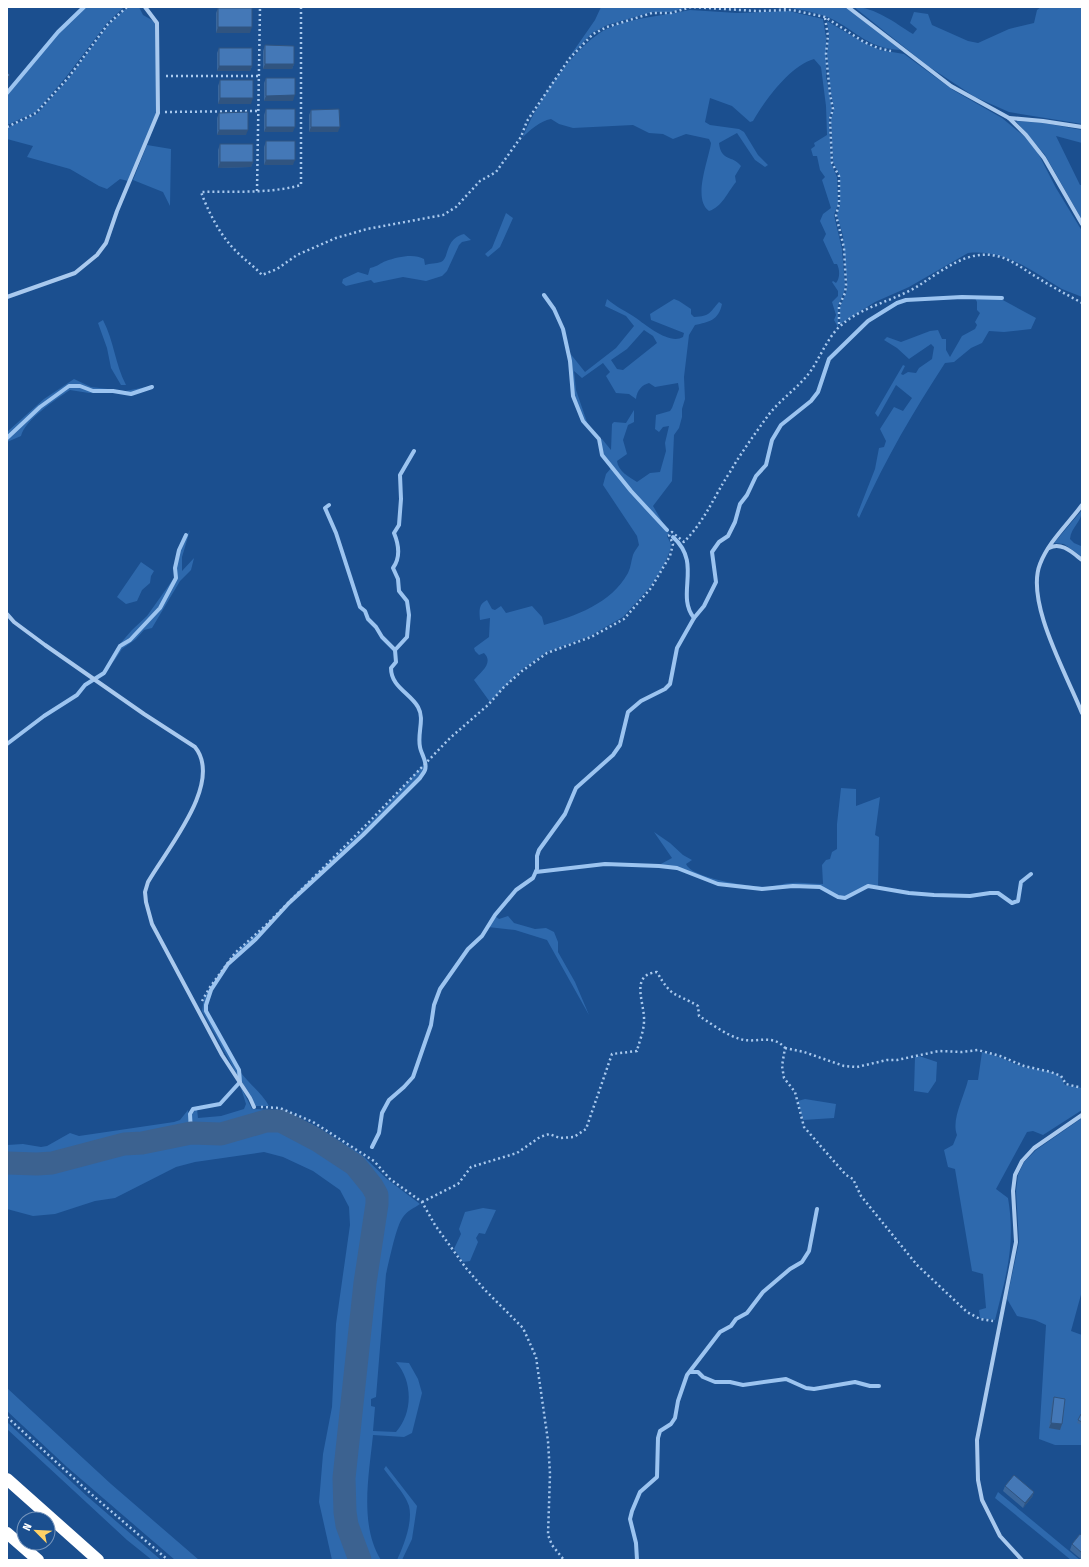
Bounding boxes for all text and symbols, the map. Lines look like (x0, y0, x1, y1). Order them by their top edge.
north arrow (16, 1511, 56, 1551)
text: N (20, 1521, 35, 1533)

